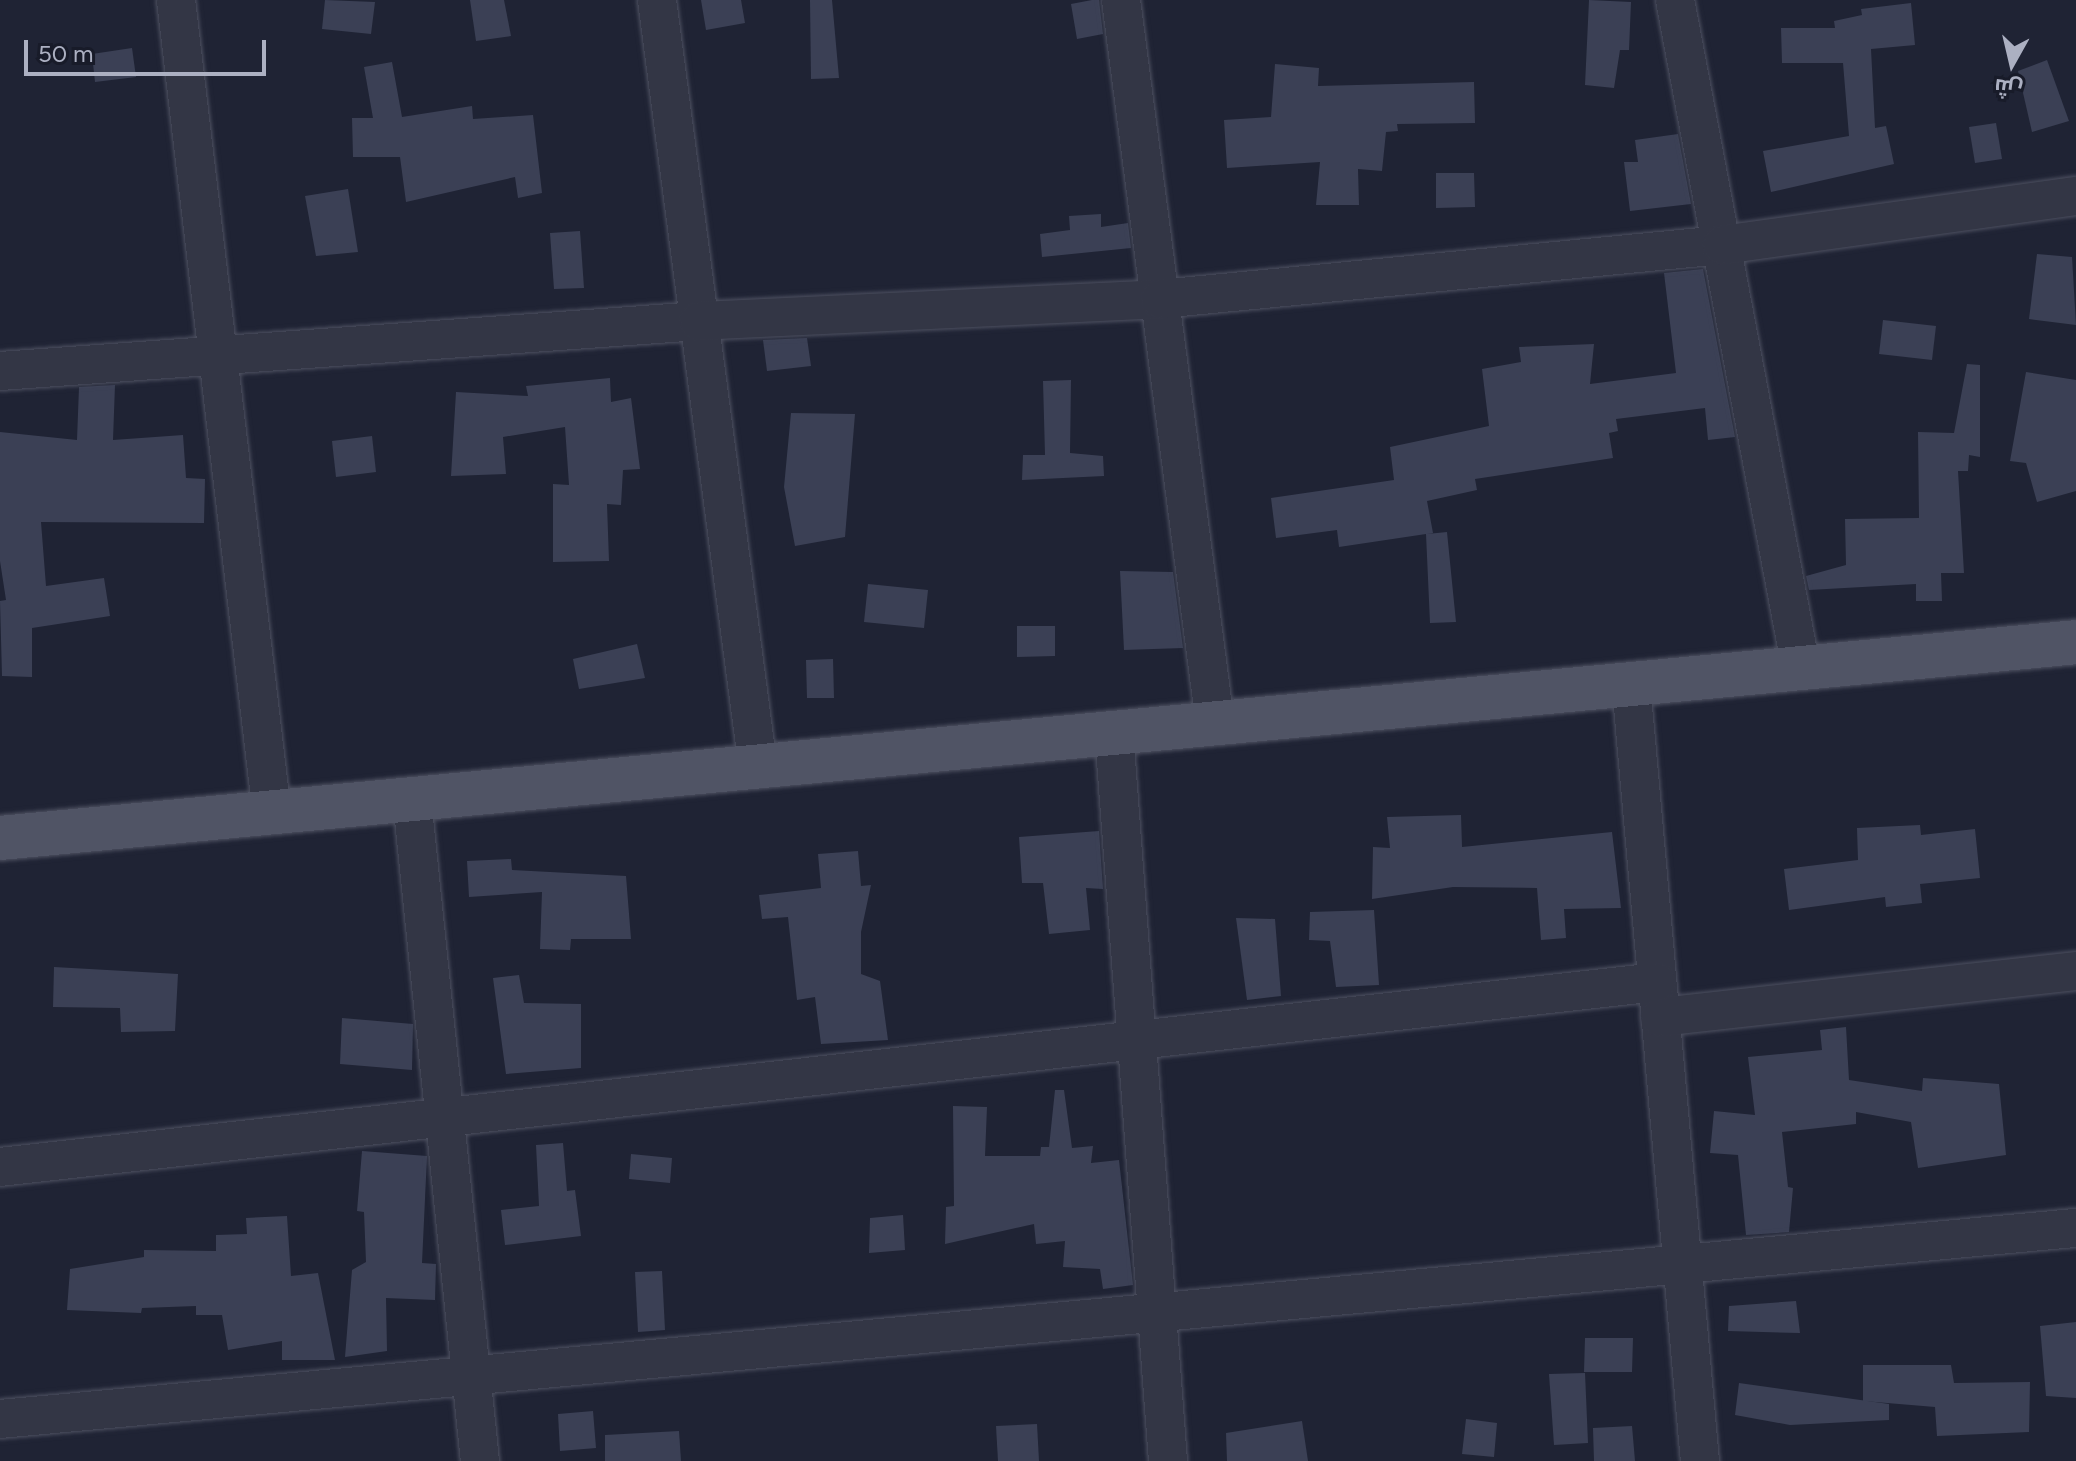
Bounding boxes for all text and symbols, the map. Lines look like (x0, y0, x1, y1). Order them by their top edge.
scale bar (28, 24, 270, 74)
north arrow (1972, 24, 2052, 104)
text: 50 m (38, 39, 94, 68)
text: ش (1993, 73, 2024, 104)

